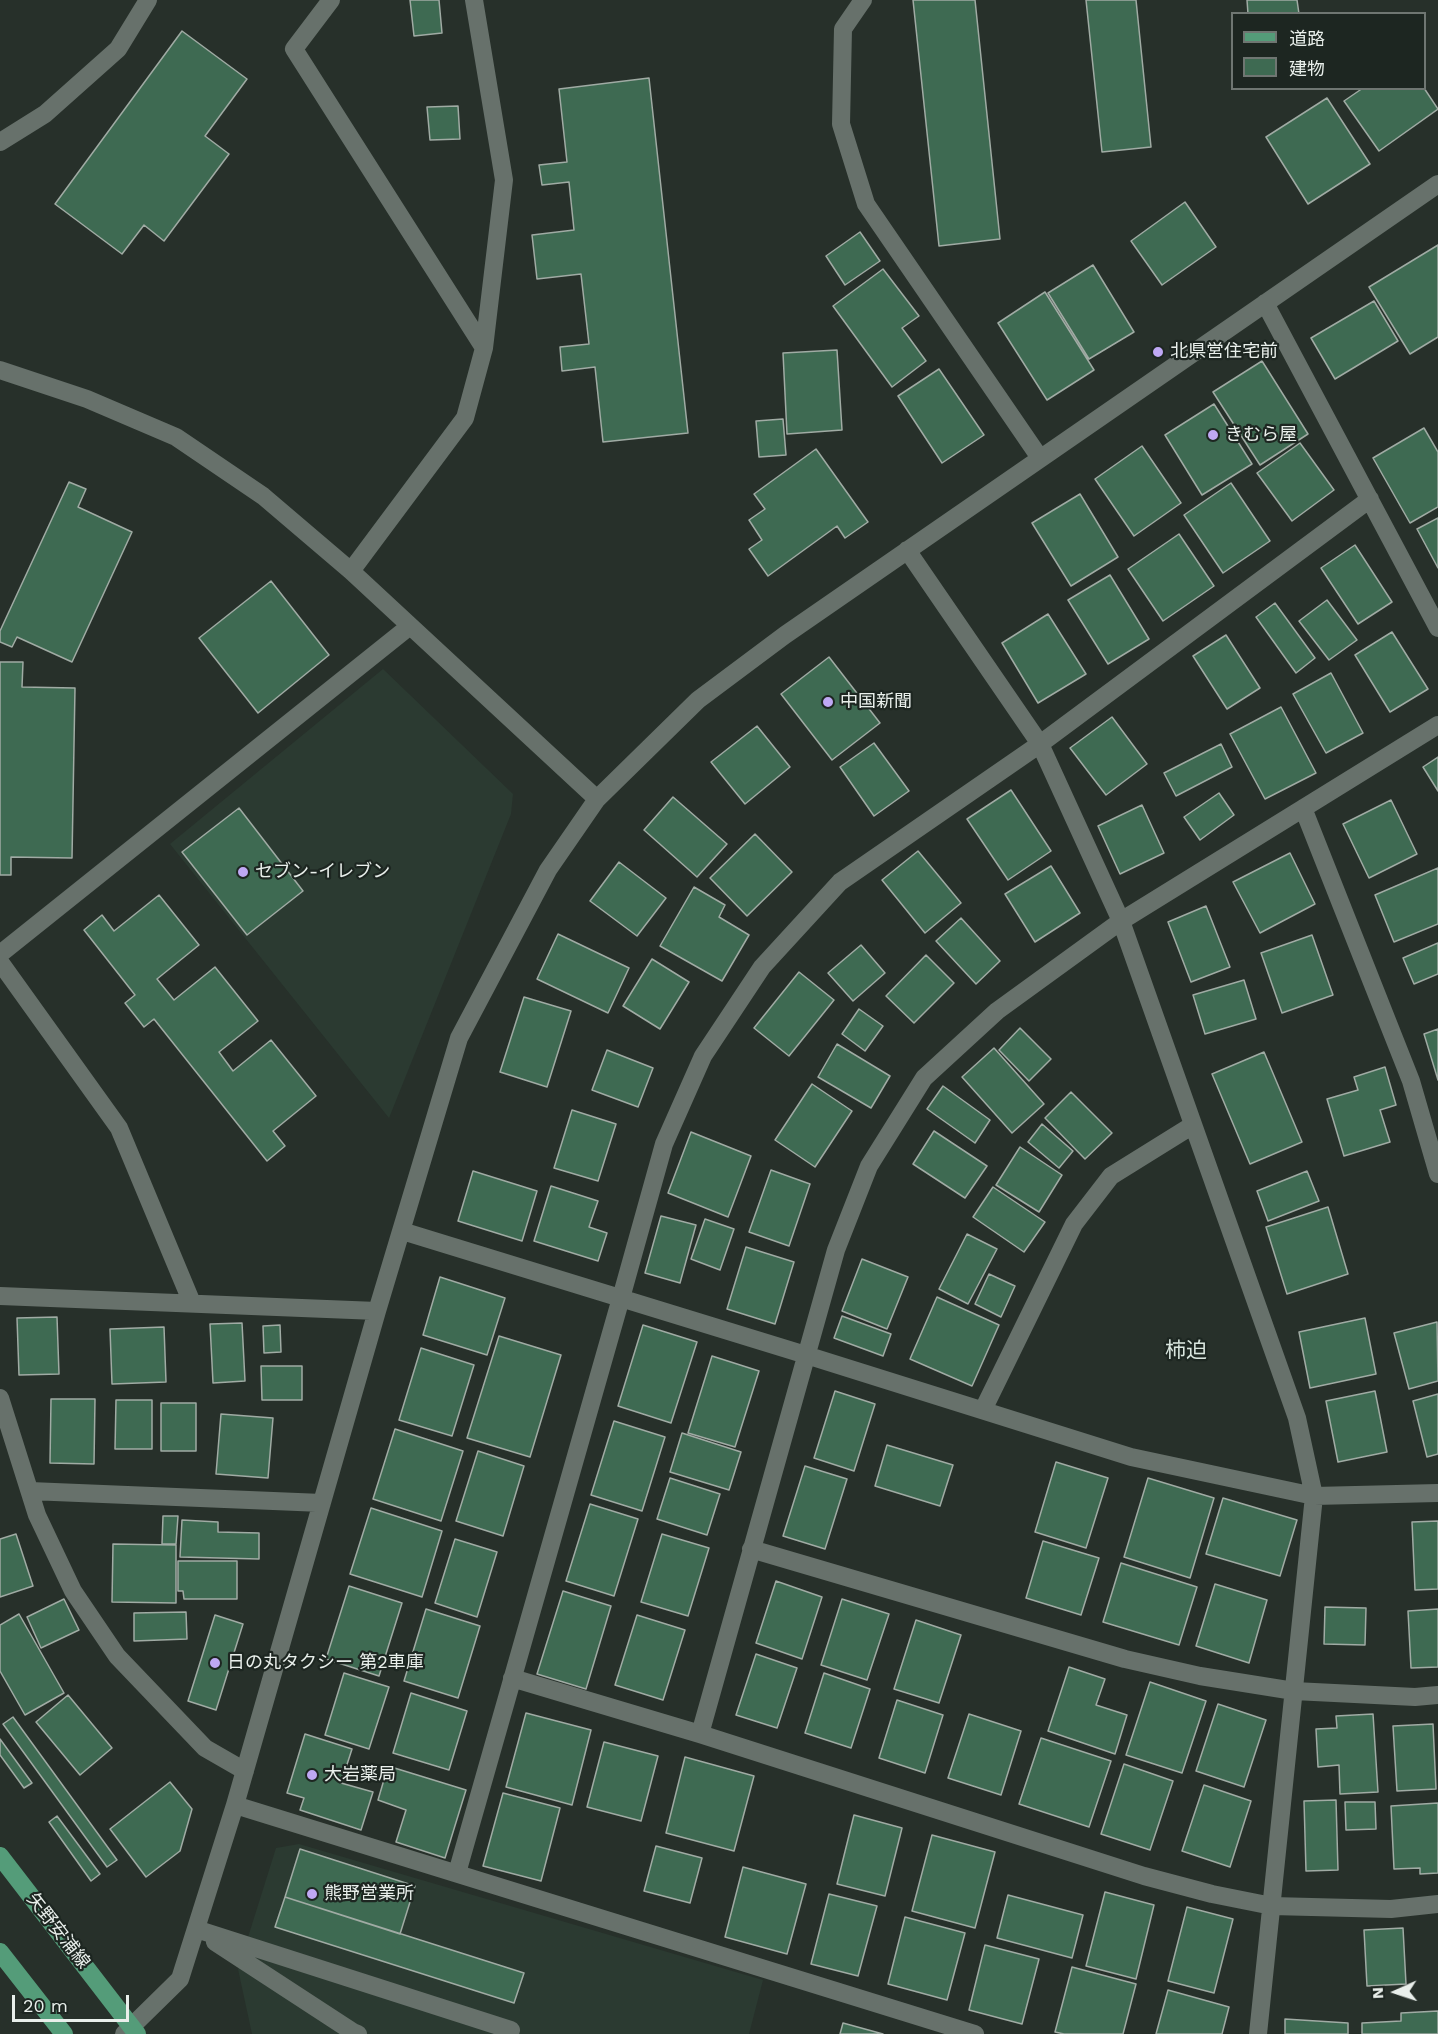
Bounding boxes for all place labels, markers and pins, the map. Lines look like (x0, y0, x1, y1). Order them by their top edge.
place label: 北県営住宅前 (1170, 341, 1278, 363)
marker: 北県営住宅前 (1151, 345, 1165, 359)
place label: きむら屋 (1225, 424, 1297, 446)
marker: きむら屋 (1206, 428, 1220, 442)
place label: 中国新聞 (840, 691, 912, 713)
marker: 中国新聞 (821, 695, 835, 709)
place label: セブン-イレブン (255, 861, 390, 883)
marker: セブン-イレブン (236, 865, 250, 879)
place label: 日の丸タクシー 第2車庫 (227, 1652, 424, 1674)
marker: 日の丸タクシー 第2車庫 (208, 1656, 222, 1670)
place label: 大岩薬局 (324, 1764, 396, 1786)
marker: 大岩薬局 (305, 1768, 319, 1782)
place label: 熊野営業所 (324, 1883, 414, 1905)
marker: 熊野営業所 (305, 1887, 319, 1901)

